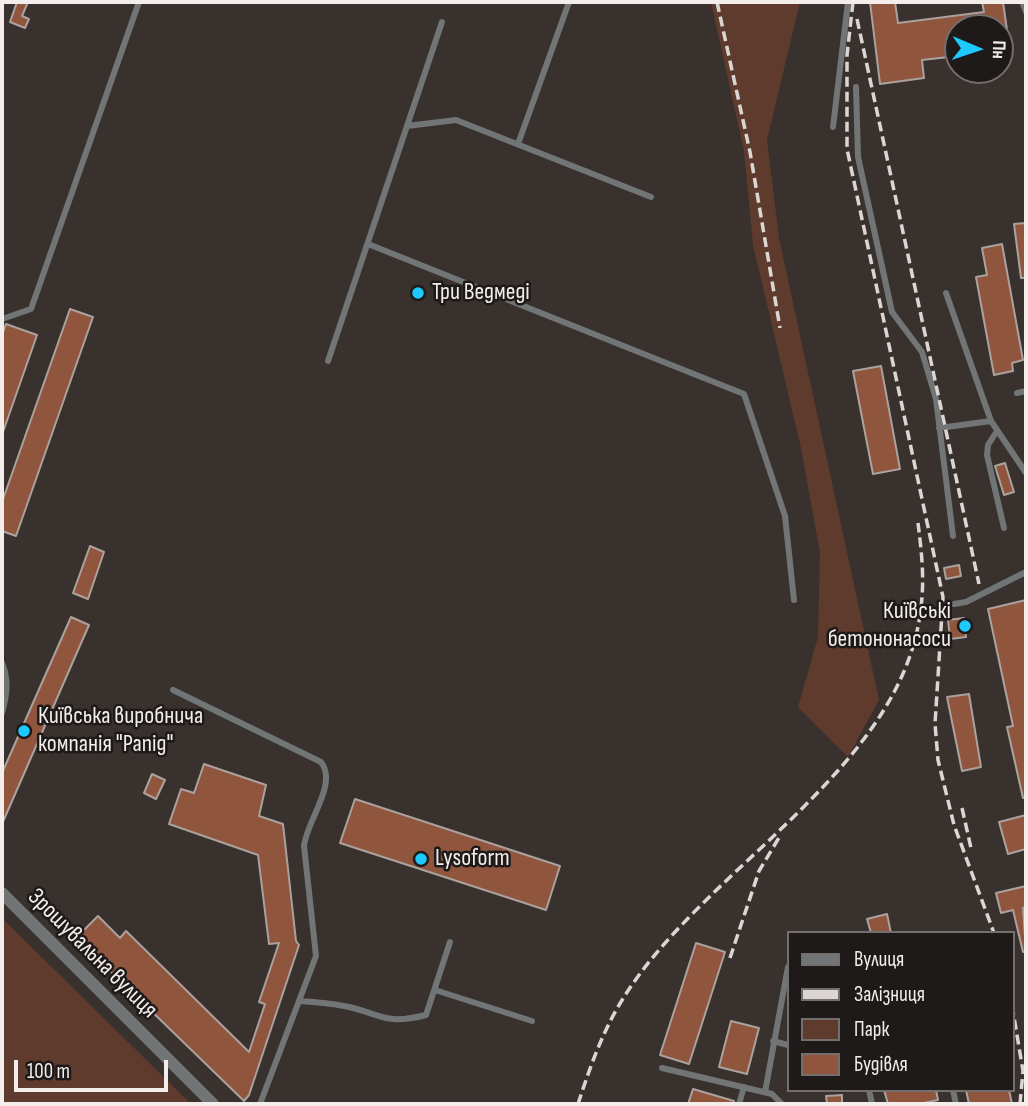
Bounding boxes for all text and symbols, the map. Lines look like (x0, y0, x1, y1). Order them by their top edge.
north arrow (944, 14, 1014, 84)
text: Пн (987, 40, 1010, 59)
place label: Три Ведмеді (432, 279, 530, 307)
marker: Три Ведмеді (410, 285, 426, 301)
place label: Київські бетононасоси (828, 598, 951, 654)
marker: Київські бетононасоси (957, 618, 973, 634)
place label: Київська виробнича компанія "Рапід" (38, 703, 203, 759)
marker: Київська виробнича компанія "Рапід" (16, 723, 32, 739)
place label: Lysoform (435, 845, 510, 873)
marker: Lysoform (413, 851, 429, 867)
street label: Зрошувальна вулиця (21, 883, 163, 1025)
legend (786, 931, 1014, 1092)
text: Вулиця (854, 947, 904, 972)
text: Залізниця (854, 982, 925, 1007)
text: Парк (854, 1017, 889, 1042)
scale bar (18, 1046, 172, 1090)
text: Будівля (854, 1052, 908, 1077)
text: 100 m (27, 1059, 70, 1084)

